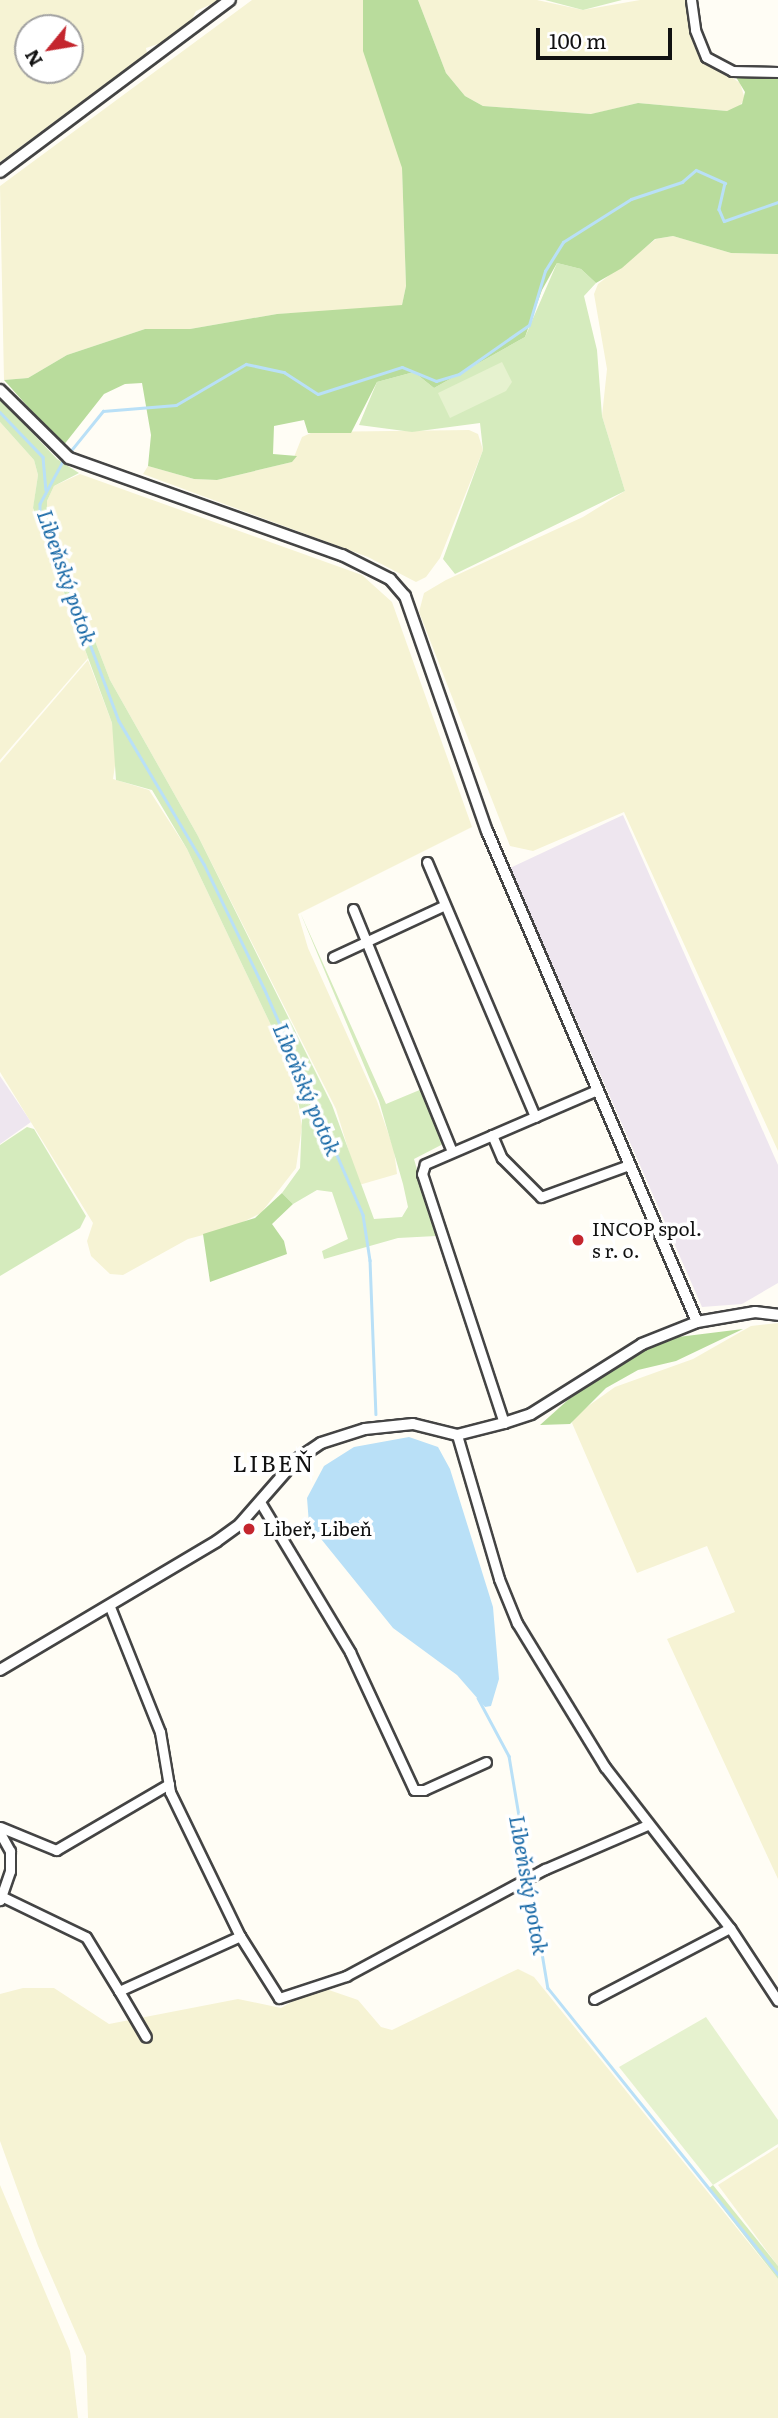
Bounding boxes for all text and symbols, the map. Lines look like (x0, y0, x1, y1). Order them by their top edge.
north arrow (14, 14, 84, 84)
scale bar (540, 14, 676, 58)
text: 100 m (549, 24, 606, 55)
text: N (16, 45, 49, 72)
water label: Libeňský potok (33, 506, 103, 648)
water label: Libeňský potok (269, 1019, 347, 1159)
place label: INCOP spol. s r. o. (592, 1218, 702, 1262)
marker: INCOP spol. s r. o. (570, 1232, 586, 1248)
district label: LIBEŇ (233, 1448, 315, 1476)
place label: Libeř, Libeň (263, 1518, 372, 1540)
marker: Libeř, Libeň (241, 1521, 257, 1537)
water label: Libeňský potok (505, 1813, 555, 1957)

